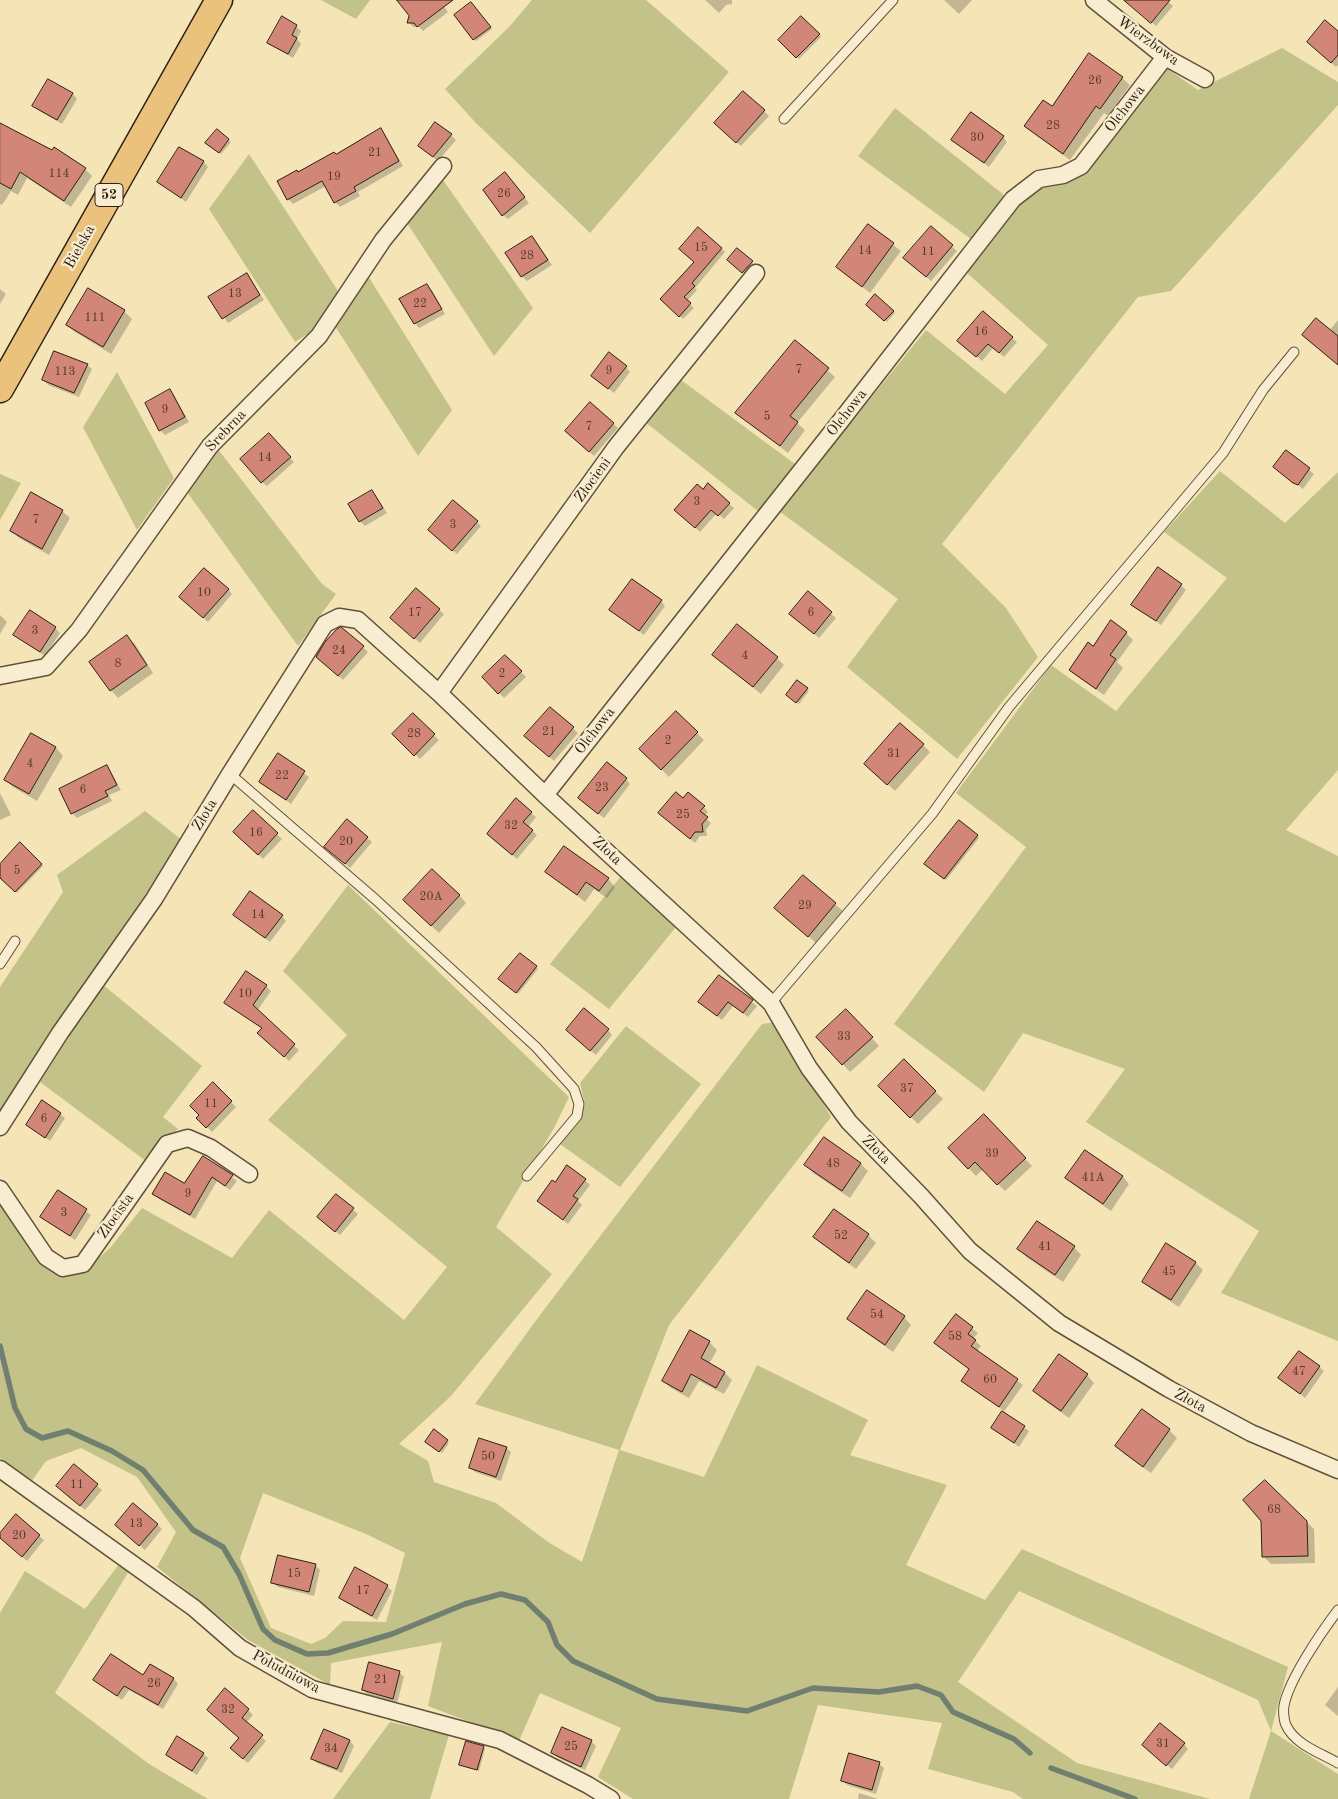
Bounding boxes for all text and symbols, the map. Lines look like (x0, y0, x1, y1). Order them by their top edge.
street label: Wierzbowa (1113, 12, 1183, 70)
house number: 26 (1088, 74, 1102, 88)
street label: Olchowa (1101, 82, 1149, 136)
house number: 28 (1046, 119, 1060, 133)
house number: 30 (970, 131, 984, 145)
house number: 21 (368, 146, 382, 160)
house number: 114 (49, 167, 69, 181)
house number: 19 (327, 170, 341, 184)
road number: 52 (95, 184, 123, 206)
house number: 26 (497, 187, 511, 201)
street label: Bielska (61, 222, 99, 272)
house number: 15 (694, 241, 708, 255)
house number: 14 (858, 244, 872, 258)
house number: 11 (921, 245, 935, 259)
house number: 28 (520, 249, 534, 263)
house number: 13 (228, 287, 242, 301)
house number: 22 (413, 297, 427, 311)
house number: 111 (85, 311, 105, 325)
house number: 16 (974, 325, 988, 339)
house number: 7 (796, 363, 802, 377)
house number: 9 (606, 364, 612, 378)
house number: 113 (55, 365, 75, 379)
street label: Olchowa (823, 386, 871, 440)
house number: 9 (162, 403, 168, 417)
street label: Srebrna (202, 406, 250, 456)
house number: 5 (764, 410, 770, 424)
house number: 7 (586, 420, 592, 434)
house number: 14 (258, 451, 272, 465)
street label: Złocieni (571, 454, 615, 506)
house number: 3 (694, 495, 700, 509)
house number: 7 (33, 513, 39, 527)
house number: 3 (450, 518, 456, 532)
house number: 10 (197, 586, 211, 600)
house number: 17 (408, 606, 422, 620)
house number: 6 (808, 606, 814, 620)
house number: 3 (32, 624, 38, 638)
house number: 24 (332, 644, 346, 658)
house number: 4 (742, 649, 748, 663)
house number: 8 (115, 657, 121, 671)
house number: 2 (499, 667, 505, 681)
street label: Olchowa (571, 704, 619, 758)
house number: 21 (542, 725, 556, 739)
house number: 28 (407, 727, 421, 741)
house number: 2 (665, 734, 671, 748)
house number: 31 (887, 747, 901, 761)
house number: 4 (27, 757, 33, 771)
house number: 22 (275, 769, 289, 783)
house number: 23 (595, 781, 609, 795)
house number: 6 (80, 783, 86, 797)
street label: Złota (189, 796, 221, 834)
house number: 25 (676, 808, 690, 822)
house number: 32 (504, 819, 518, 833)
house number: 16 (249, 826, 263, 840)
street label: Złota (588, 833, 626, 869)
house number: 20 (339, 835, 353, 849)
house number: 5 (14, 864, 20, 878)
house number: 20A (419, 890, 443, 904)
house number: 29 (798, 899, 812, 913)
house number: 14 (251, 908, 265, 922)
house number: 10 (238, 987, 252, 1001)
house number: 33 (837, 1030, 851, 1044)
house number: 37 (900, 1082, 914, 1096)
house number: 11 (204, 1097, 218, 1111)
house number: 6 (41, 1112, 47, 1126)
street label: Złota (858, 1132, 894, 1168)
house number: 39 (985, 1147, 999, 1161)
house number: 48 (826, 1157, 840, 1171)
house number: 41A (1081, 1171, 1105, 1185)
house number: 9 (185, 1187, 191, 1201)
street label: Złocista (94, 1190, 138, 1242)
house number: 3 (61, 1206, 67, 1220)
house number: 52 (834, 1229, 848, 1243)
house number: 41 (1038, 1240, 1052, 1254)
house number: 45 (1162, 1265, 1176, 1279)
house number: 54 (870, 1308, 884, 1322)
house number: 58 (948, 1330, 962, 1344)
house number: 47 (1292, 1365, 1306, 1379)
house number: 60 (983, 1373, 997, 1387)
street label: Złota (1171, 1385, 1209, 1417)
house number: 50 (481, 1450, 495, 1464)
house number: 11 (70, 1478, 84, 1492)
house number: 68 (1267, 1503, 1281, 1517)
house number: 13 (129, 1517, 143, 1531)
house number: 20 (12, 1529, 26, 1543)
house number: 15 (287, 1567, 301, 1581)
house number: 17 (356, 1584, 370, 1598)
street label: Południowa (249, 1647, 323, 1697)
house number: 21 (374, 1673, 388, 1687)
house number: 26 (147, 1677, 161, 1691)
house number: 32 (221, 1703, 235, 1717)
house number: 31 (1156, 1737, 1170, 1751)
house number: 25 (564, 1740, 578, 1754)
house number: 34 (324, 1742, 338, 1756)

